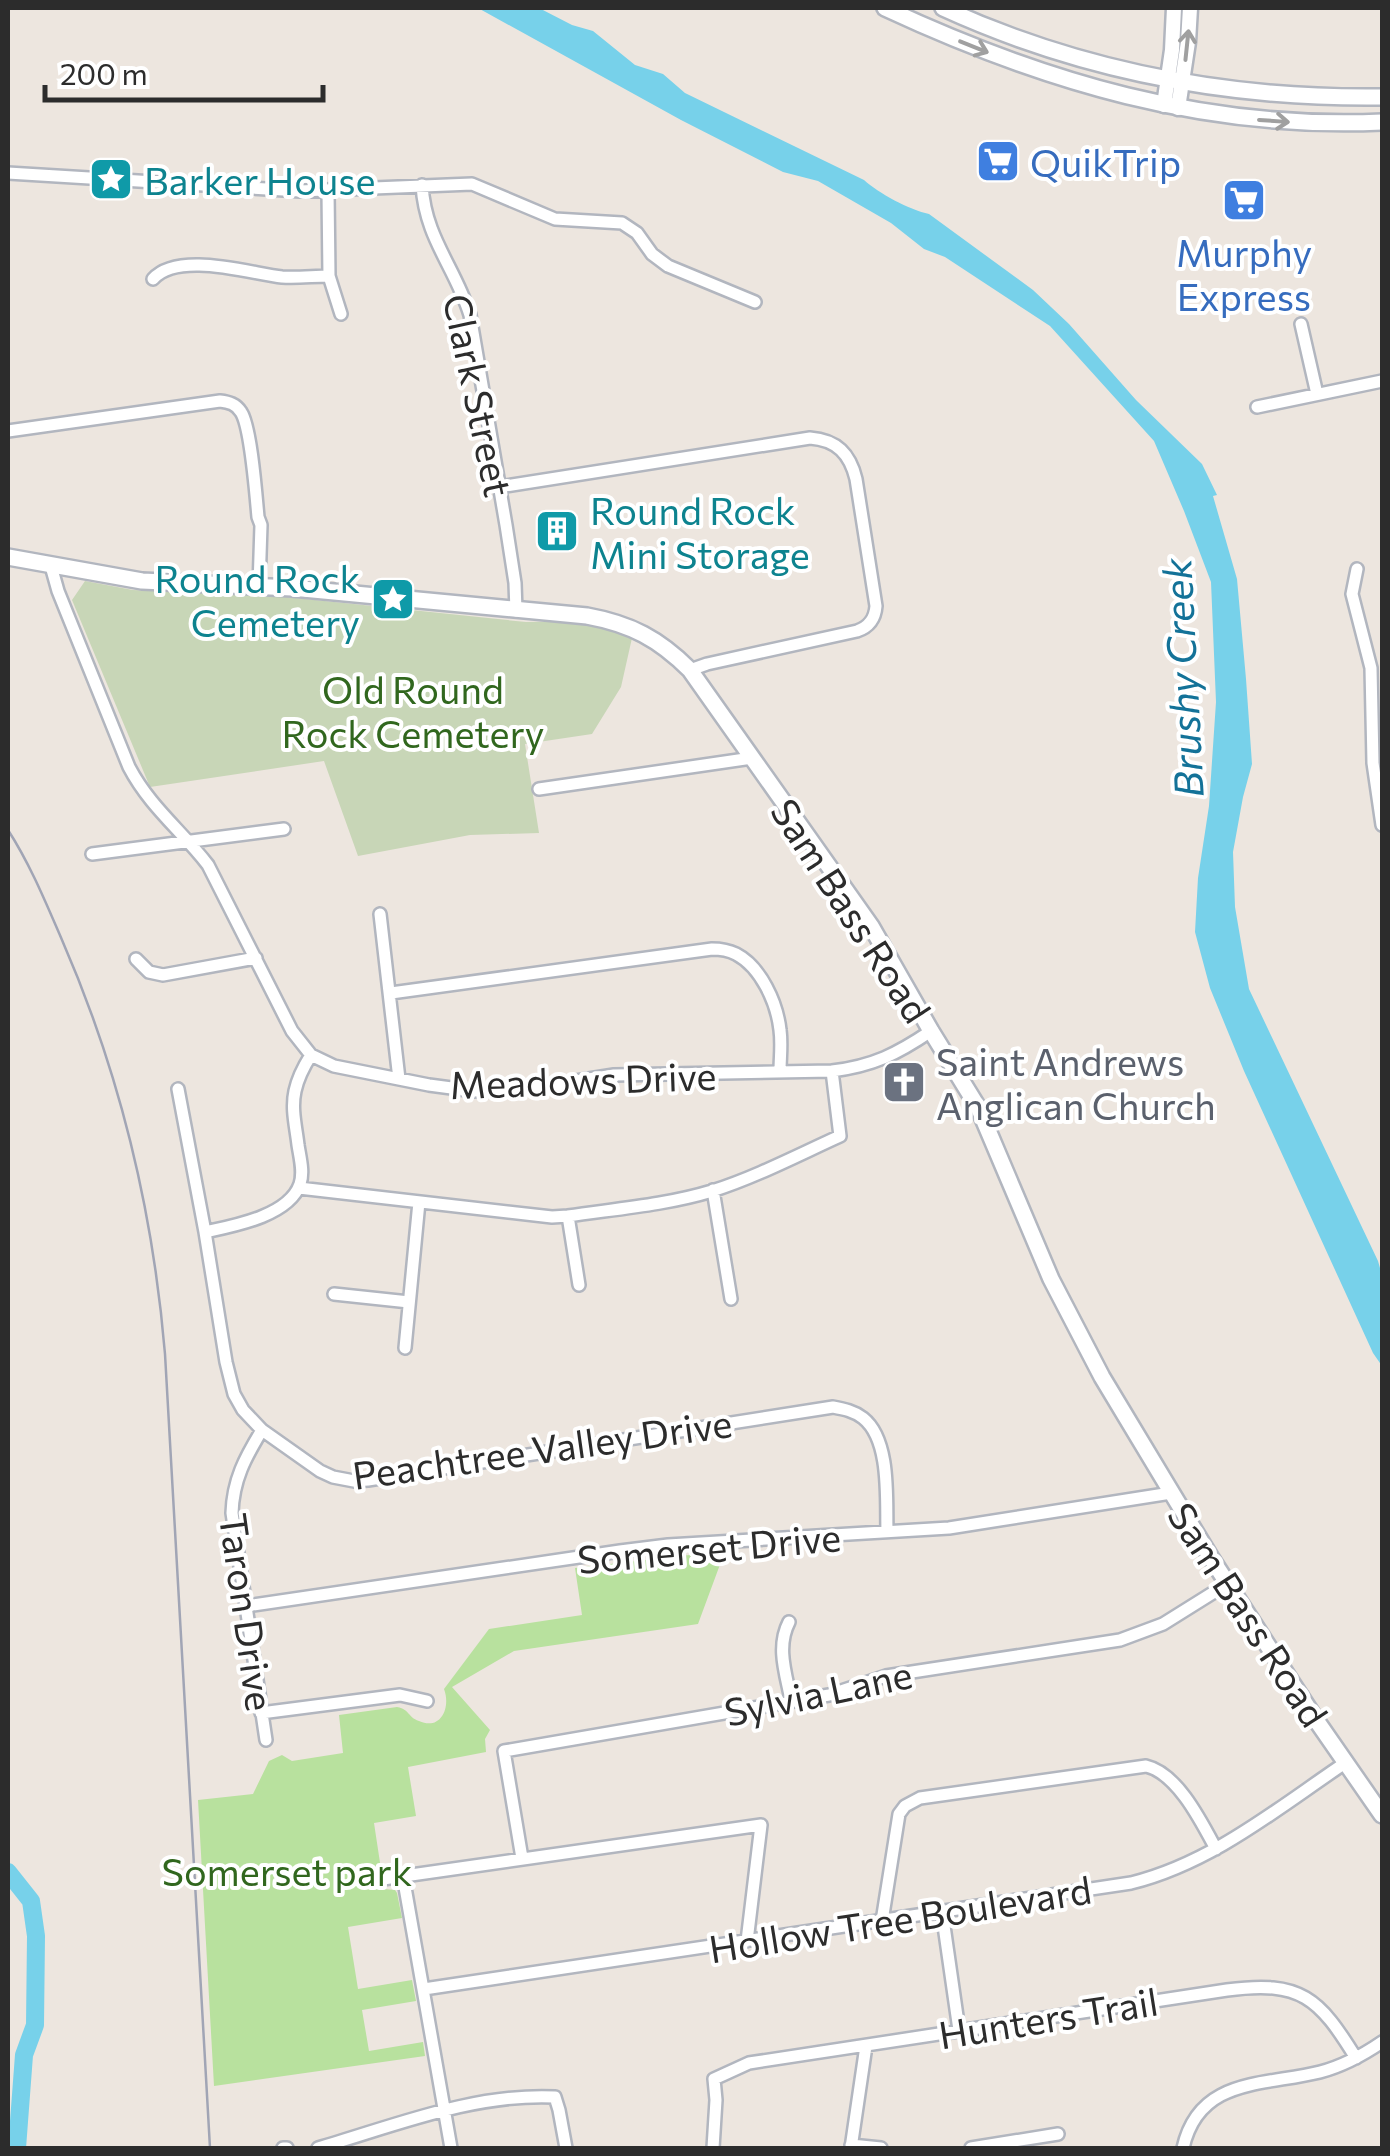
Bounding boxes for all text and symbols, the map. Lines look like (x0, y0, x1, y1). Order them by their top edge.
one-way arrow (1178, 30, 1197, 62)
scale bar (45, 40, 322, 102)
one-way arrow (958, 40, 988, 58)
text: 200 m (60, 54, 148, 91)
one-way arrow (1258, 112, 1290, 131)
supermarket icon: QuikTrip (975, 138, 1021, 184)
place label: QuikTrip (1030, 138, 1181, 185)
place icon: Barker House (88, 156, 134, 202)
place label: Barker House (144, 156, 376, 203)
supermarket icon: Murphy Express (1221, 177, 1267, 223)
place label: Murphy Express (1176, 228, 1312, 319)
street label: Clark Street (435, 289, 523, 501)
place label: Round Rock Mini Storage (590, 486, 810, 577)
building icon: Round Rock Mini Storage (534, 508, 580, 554)
place label: Round Rock Cemetery (155, 554, 360, 645)
water label: Brushy Creek (1150, 556, 1212, 799)
place icon: Round Rock Cemetery (370, 576, 416, 622)
park label: Old Round Rock Cemetery (282, 665, 544, 756)
street label: Sam Bass Road (762, 789, 942, 1031)
place label: Saint Andrews Anglican Church (936, 1037, 1216, 1128)
street label: Meadows Drive (449, 1051, 717, 1107)
church icon: Saint Andrews Anglican Church (881, 1059, 927, 1105)
street label: Peachtree Valley Drive (349, 1398, 735, 1498)
street label: Sam Bass Road (1159, 1493, 1339, 1735)
street label: Taron Drive (211, 1510, 285, 1714)
street label: Somerset Drive (575, 1512, 843, 1582)
street label: Sylvia Lane (720, 1649, 916, 1735)
park label: Somerset park (162, 1847, 412, 1894)
street label: Hollow Tree Boulevard (705, 1865, 1095, 1971)
street label: Hunters Trail (935, 1976, 1161, 2058)

